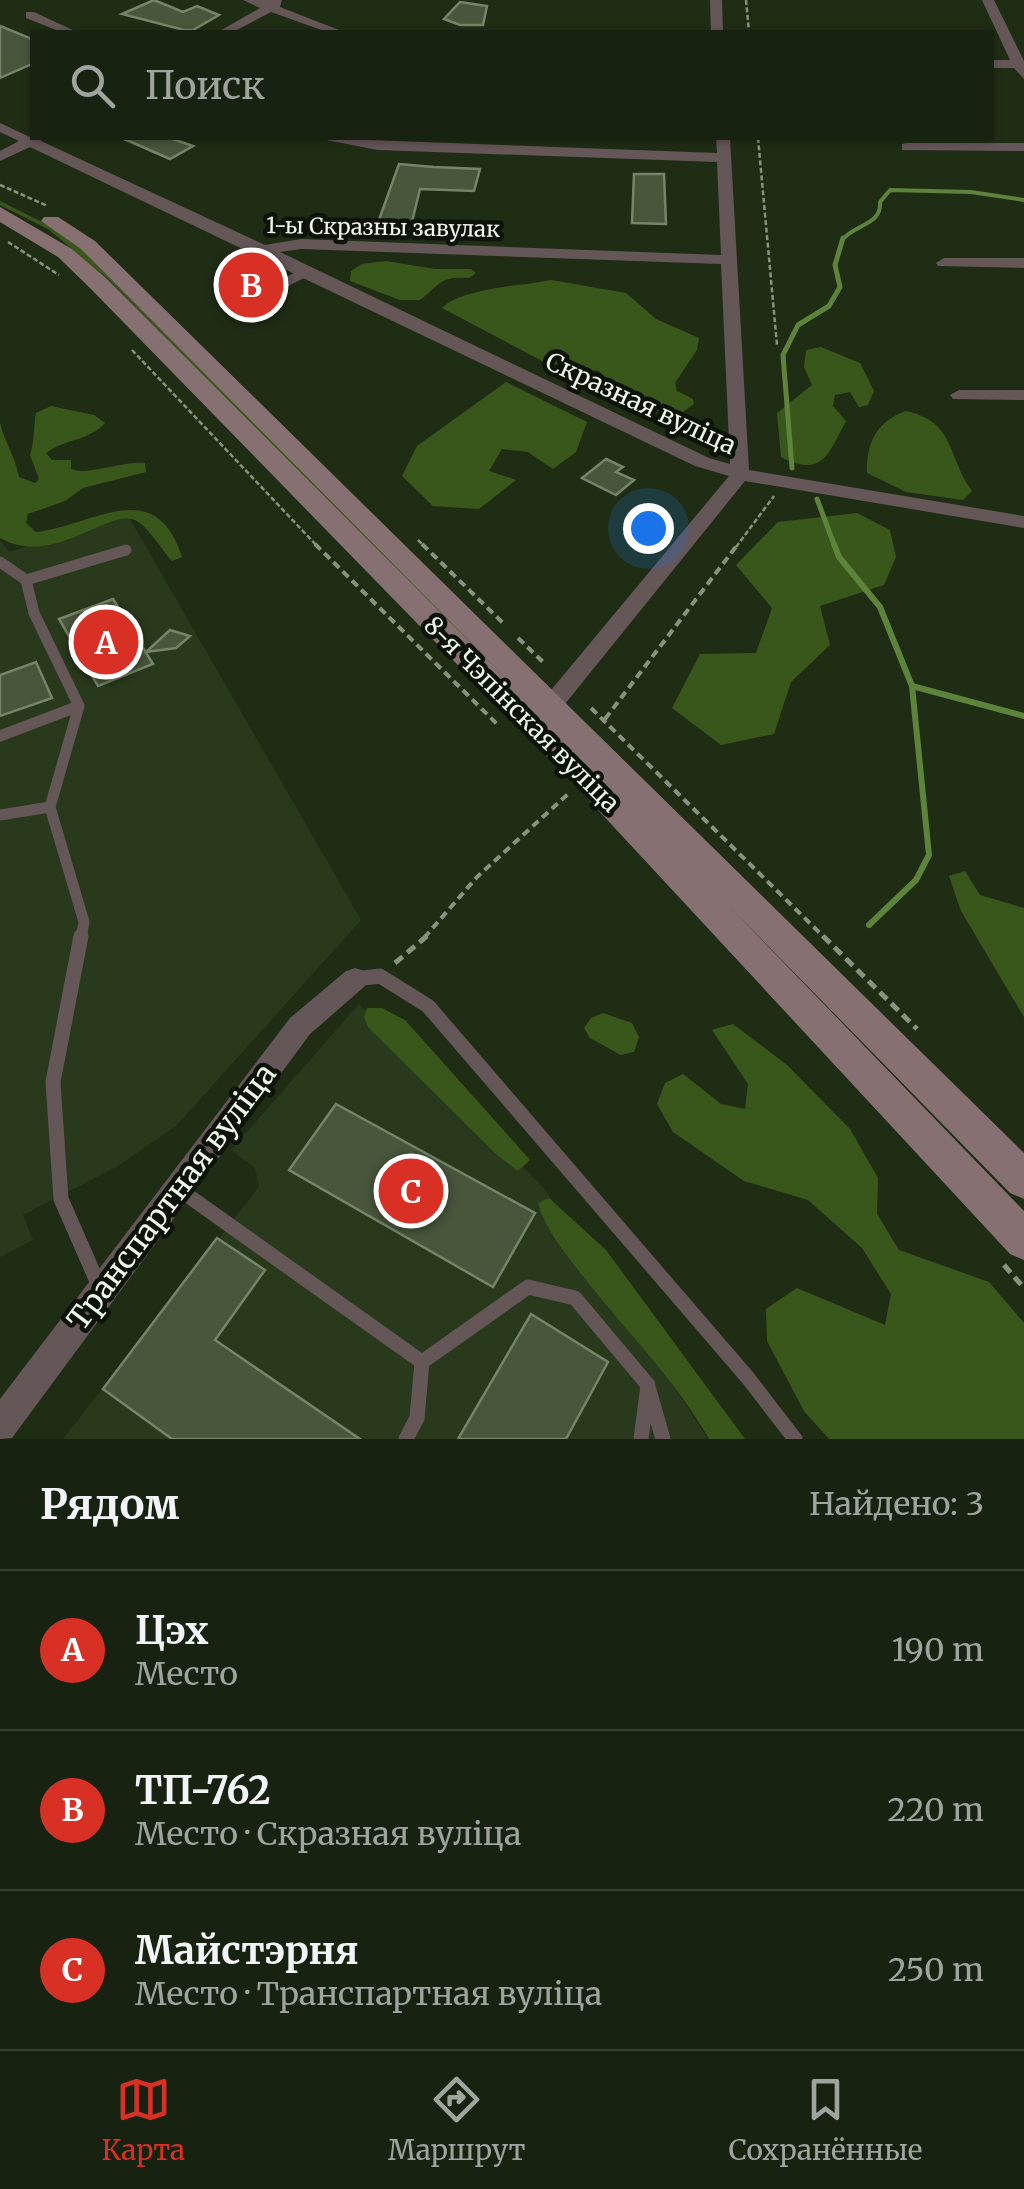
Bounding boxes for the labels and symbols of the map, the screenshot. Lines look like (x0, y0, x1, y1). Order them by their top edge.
street label: 1-ы Скразны завулак (266, 211, 500, 243)
pin: B (218, 248, 284, 322)
street label: Скразная вуліца (541, 345, 741, 461)
your location (623, 503, 674, 554)
pin: A (74, 604, 138, 680)
street label: 8-я Чэпінская вуліца (417, 609, 627, 819)
street label: Транспартная вуліца (59, 1056, 284, 1337)
pin: C (378, 1154, 444, 1228)

